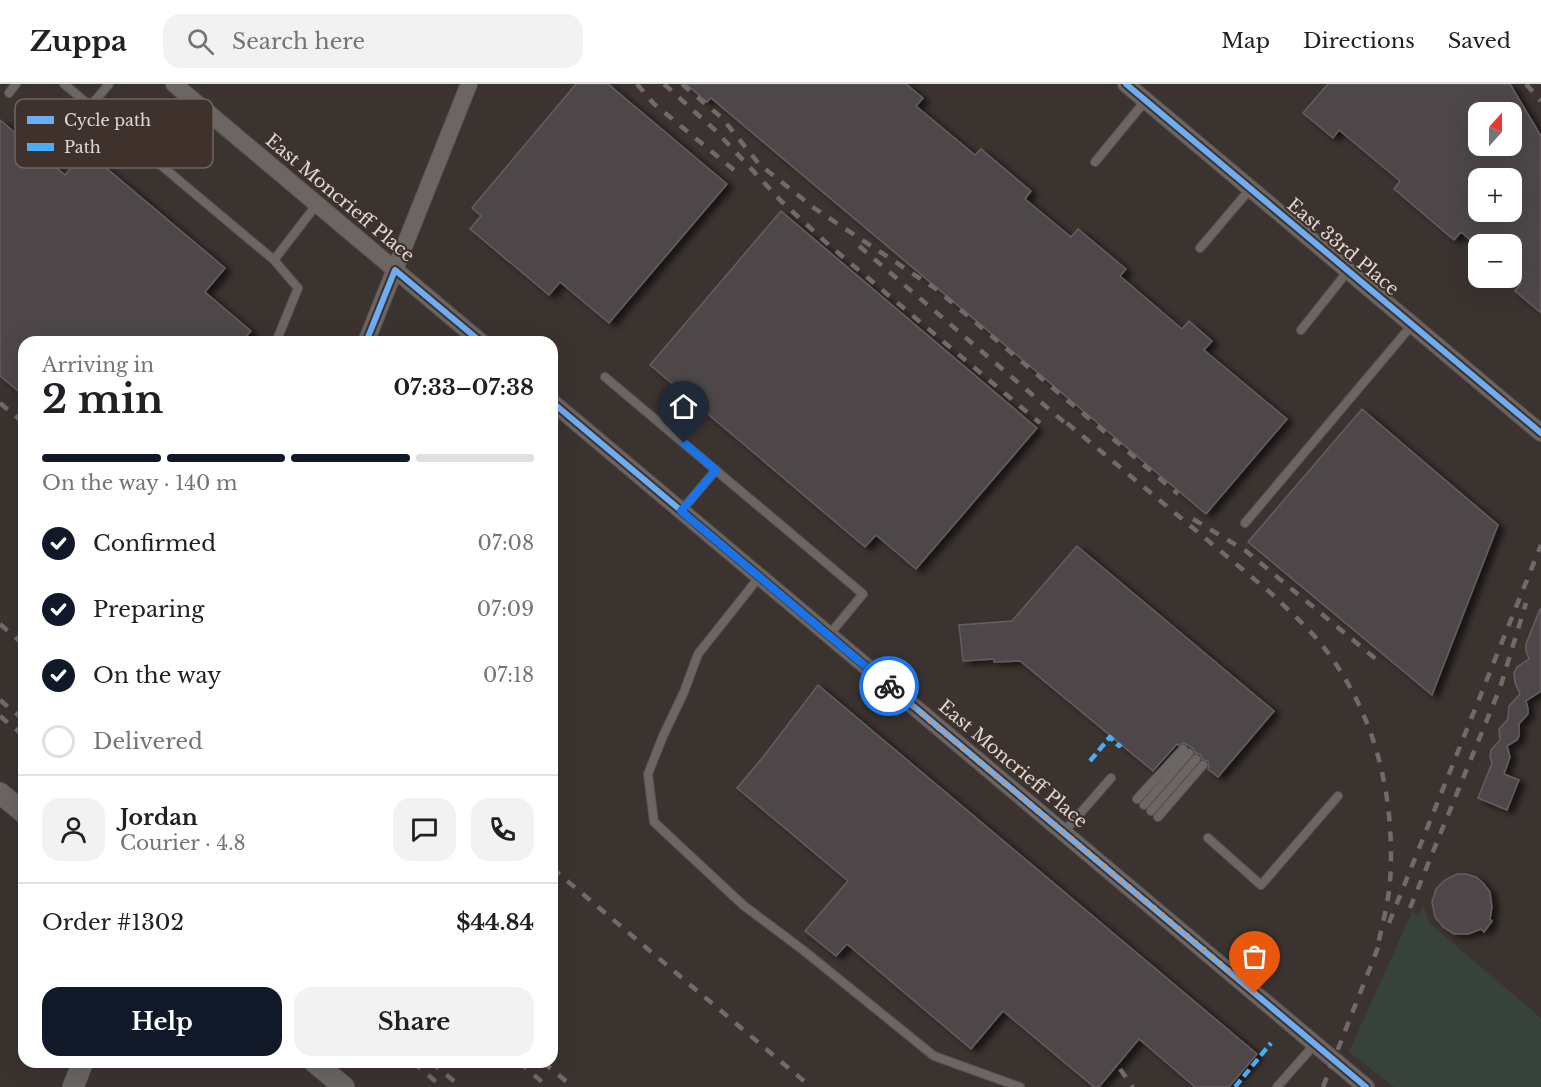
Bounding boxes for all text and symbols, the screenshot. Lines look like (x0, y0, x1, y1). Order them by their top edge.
search box (163, 14, 583, 68)
text: Zuppa (30, 24, 127, 59)
icon: search (184, 25, 217, 58)
text: Search here (232, 28, 365, 55)
text: Map (1221, 28, 1270, 54)
text: Directions (1303, 28, 1415, 54)
text: Saved (1448, 28, 1511, 54)
legend (15, 99, 213, 168)
north arrow (1468, 102, 1522, 156)
map controls (1468, 102, 1522, 288)
text: Cycle path (64, 110, 151, 130)
street label: East Moncrieff Place (261, 129, 419, 267)
text: Path (64, 137, 101, 157)
button: + (1468, 168, 1522, 222)
street label: East 33rd Place (1283, 194, 1403, 300)
button: − (1468, 234, 1522, 288)
text: Arriving in (42, 353, 154, 377)
text: 07:33–07:38 (394, 374, 534, 401)
text: 2 min (42, 375, 163, 424)
pin (658, 381, 709, 443)
icon: home (667, 390, 700, 423)
text: On the way · 140 m (42, 471, 237, 495)
icon: check (42, 527, 75, 560)
text: Confirmed (93, 530, 216, 557)
text: 07:08 (478, 531, 534, 555)
icon: check (42, 593, 75, 626)
text: Preparing (93, 596, 204, 623)
text: 07:09 (477, 597, 534, 621)
courier (859, 656, 919, 716)
icon: check (42, 659, 75, 692)
text: On the way (93, 662, 221, 689)
text: 07:18 (483, 663, 534, 687)
icon: bike (873, 670, 906, 703)
street label: East Moncrieff Place (934, 695, 1092, 833)
text: Delivered (93, 728, 203, 755)
button: person (42, 798, 105, 861)
button: chat (393, 798, 456, 861)
button: phone (471, 798, 534, 861)
text: Jordan (120, 804, 198, 831)
text: Courier · 4.8 (120, 831, 246, 855)
text: Order #1302 (42, 909, 184, 936)
text: $44.84 (456, 909, 534, 936)
pin (1229, 931, 1280, 993)
icon: bag (1238, 940, 1271, 973)
button: Help (42, 987, 282, 1056)
button: Share (294, 987, 534, 1056)

